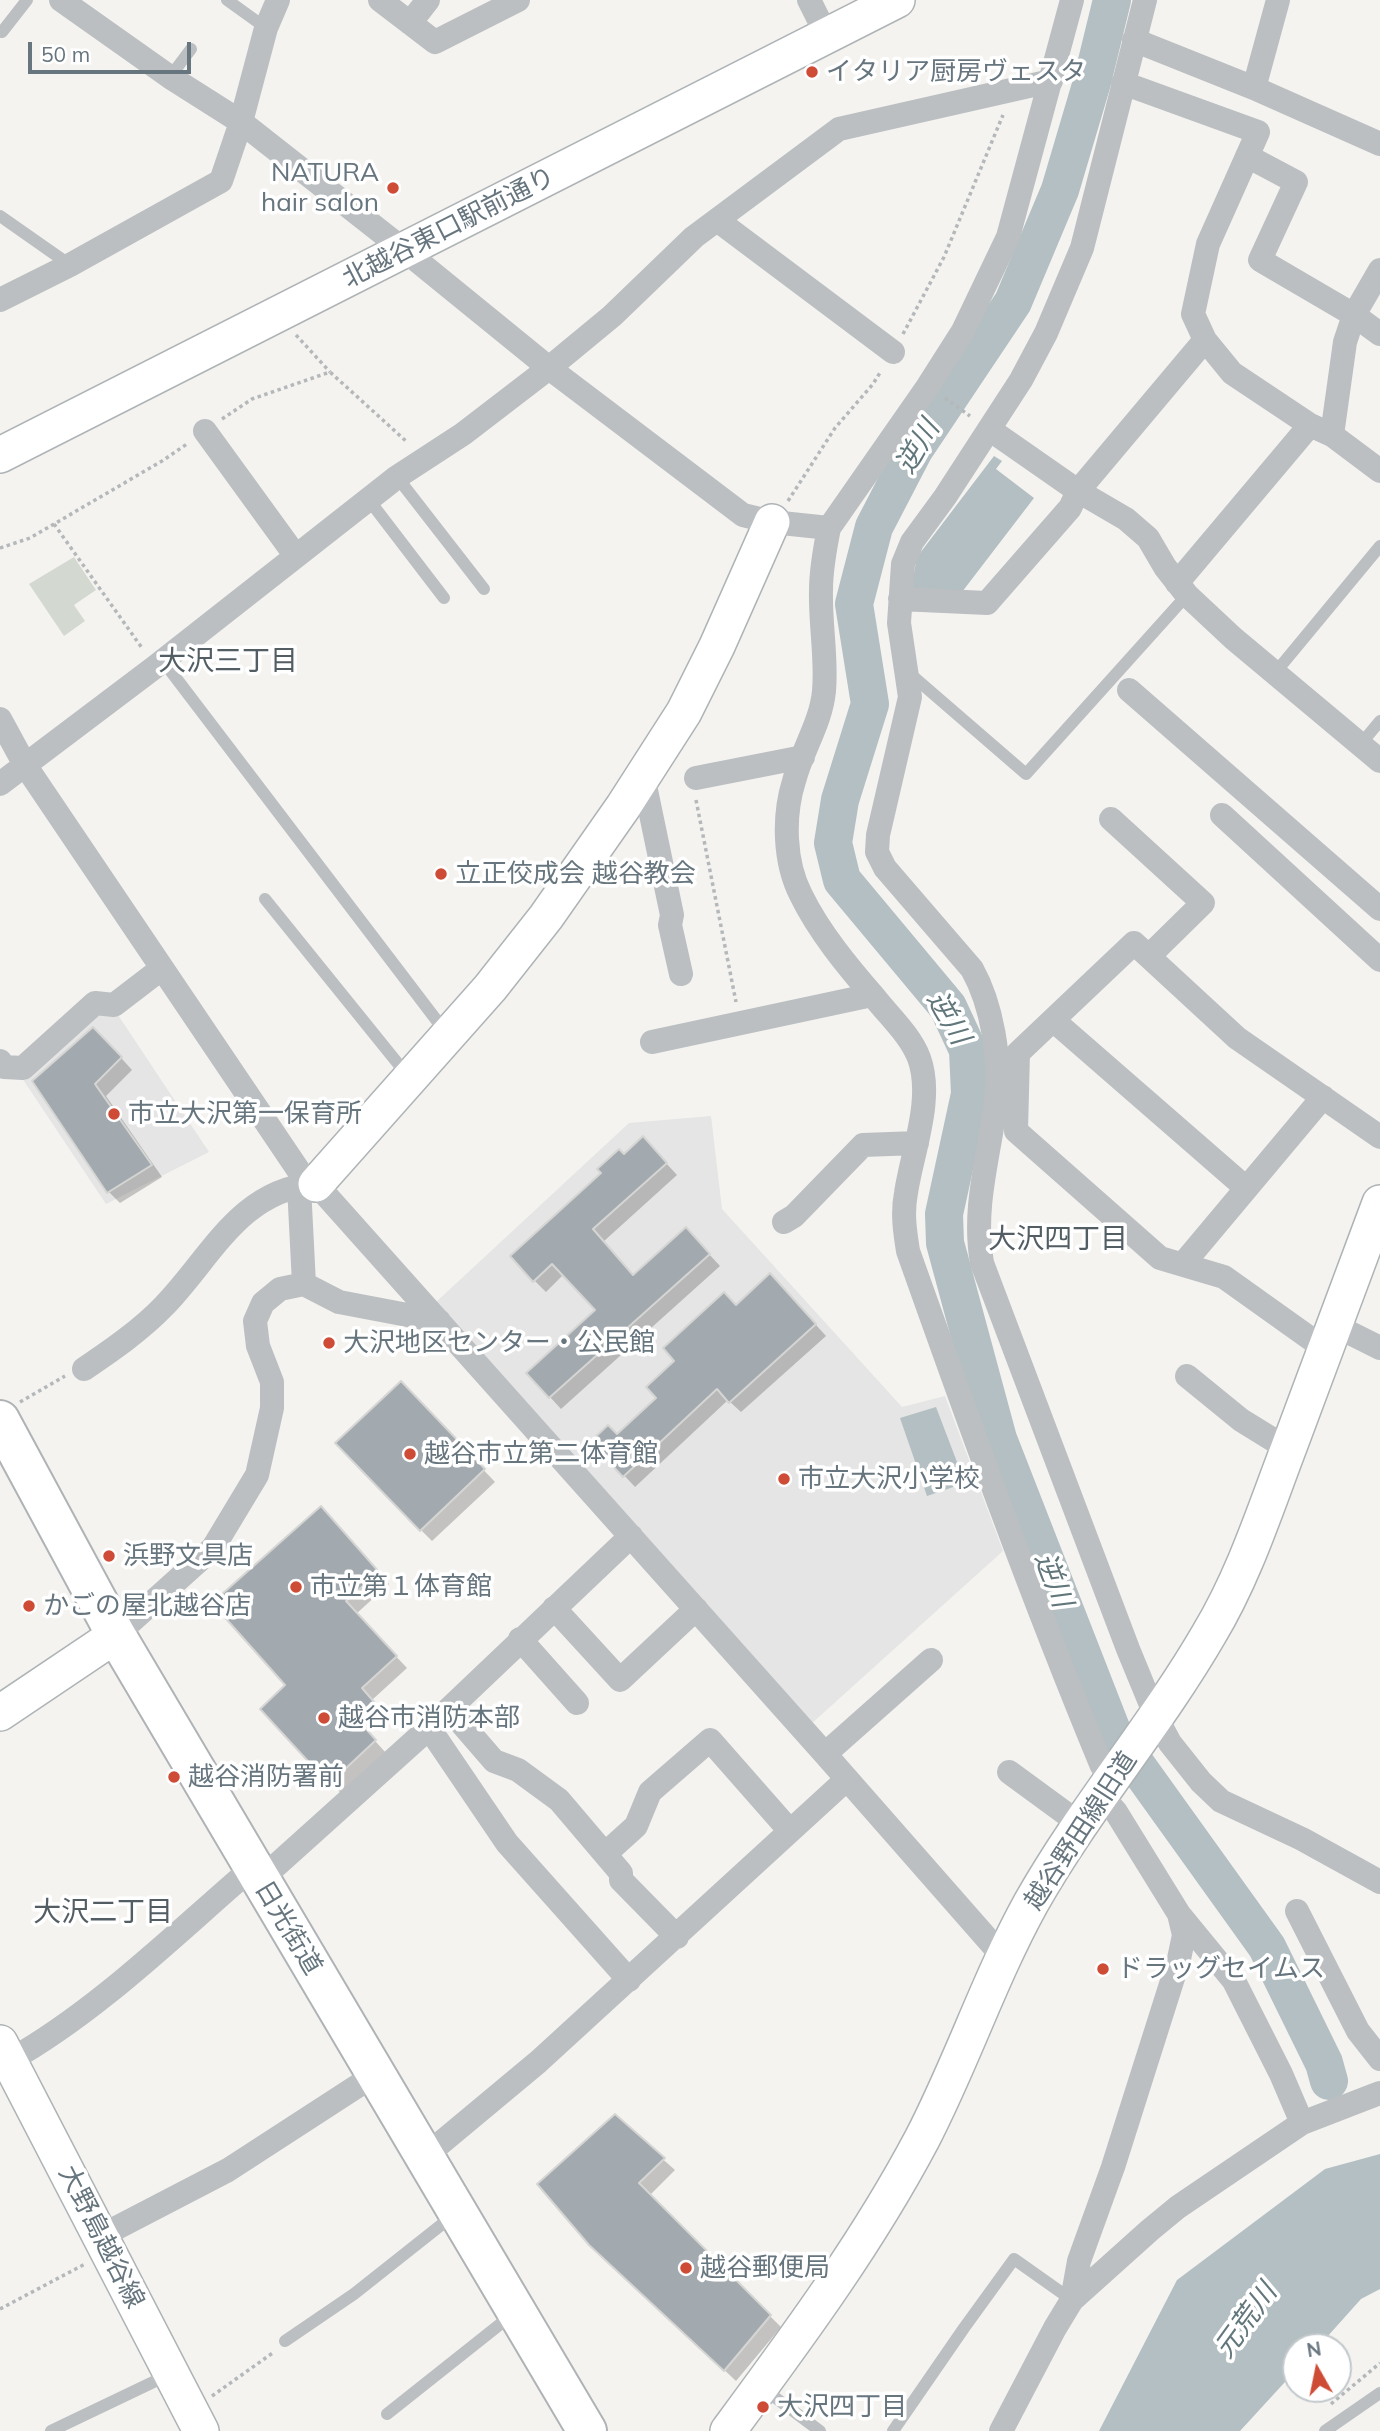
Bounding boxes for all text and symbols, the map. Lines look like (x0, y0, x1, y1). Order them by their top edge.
scale bar (32, 28, 194, 72)
text: 50 m (41, 41, 90, 67)
place label: イタリア厨房ヴェスタ (826, 56, 1086, 88)
marker: イタリア厨房ヴェスタ (804, 64, 820, 80)
place label: NATURA hair salon (261, 157, 379, 218)
street label: 北越谷東口駅前通り (338, 161, 560, 295)
marker: NATURA hair salon (385, 180, 401, 196)
water label: 逆川 (889, 414, 947, 480)
district label: 大沢三丁目 (158, 645, 298, 679)
place label: 立正佼成会 越谷教会 (455, 858, 696, 890)
marker: 立正佼成会 越谷教会 (433, 866, 449, 882)
water label: 逆川 (919, 985, 977, 1051)
place label: 市立大沢第一保育所 (128, 1098, 362, 1130)
marker: 市立大沢第一保育所 (106, 1106, 122, 1122)
district label: 大沢四丁目 (988, 1223, 1128, 1257)
place label: 大沢地区センター・公民館 (343, 1327, 655, 1359)
marker: 大沢地区センター・公民館 (321, 1335, 337, 1351)
place label: 越谷市立第二体育館 (424, 1438, 658, 1470)
marker: 越谷市立第二体育館 (402, 1446, 418, 1462)
place label: 市立大沢小学校 (798, 1463, 980, 1495)
marker: 市立大沢小学校 (776, 1471, 792, 1487)
place label: 浜野文具店 (123, 1540, 253, 1572)
marker: 浜野文具店 (101, 1548, 117, 1564)
water label: 逆川 (1027, 1548, 1079, 1612)
place label: 市立第１体育館 (310, 1571, 492, 1603)
marker: 市立第１体育館 (288, 1579, 304, 1595)
place label: かごの屋北越谷店 (43, 1590, 251, 1622)
marker: かごの屋北越谷店 (21, 1598, 37, 1614)
place label: 越谷市消防本部 (338, 1702, 520, 1734)
marker: 越谷市消防本部 (316, 1710, 332, 1726)
street label: 越谷野田線旧道 (1018, 1746, 1144, 1916)
place label: 越谷消防署前 (188, 1761, 344, 1793)
marker: 越谷消防署前 (166, 1769, 182, 1785)
street label: 日光街道 (248, 1875, 328, 1981)
district label: 大沢二丁目 (33, 1896, 173, 1930)
place label: ドラッグセイムス (1117, 1953, 1325, 1985)
marker: ドラッグセイムス (1095, 1961, 1111, 1977)
street label: 大野島越谷線 (52, 2160, 150, 2314)
place label: 越谷郵便局 (700, 2252, 830, 2284)
marker: 越谷郵便局 (678, 2260, 694, 2276)
water label: 元荒川 (1208, 2277, 1284, 2365)
north arrow (1282, 2333, 1352, 2403)
text: N (1305, 2336, 1323, 2362)
place label: 大沢四丁目 (777, 2391, 907, 2423)
marker: 大沢四丁目 (755, 2399, 771, 2415)

